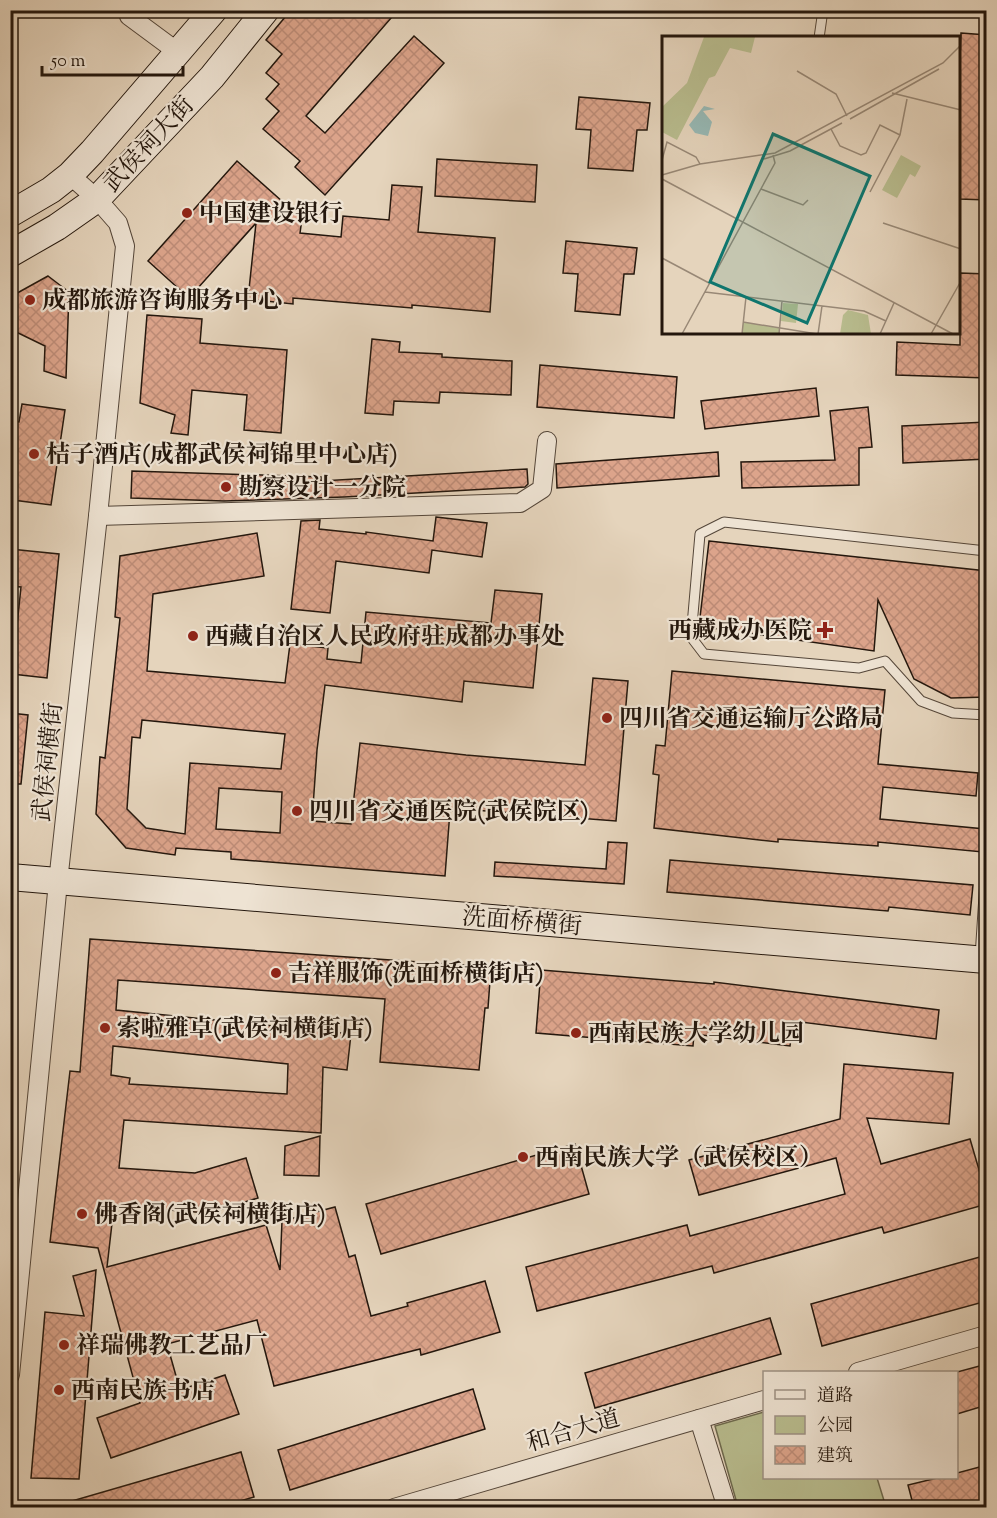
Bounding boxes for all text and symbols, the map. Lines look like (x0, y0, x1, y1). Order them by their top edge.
inset map (662, 36, 961, 334)
scale bar (42, 39, 183, 77)
text: 50 m (50, 49, 86, 75)
street label: 武侯祠大街 (96, 90, 203, 201)
place label: 中国建设银行 (199, 198, 343, 232)
marker: 中国建设银行 (180, 206, 194, 220)
place label: 成都旅游咨询服务中心 (42, 285, 282, 319)
marker: 成都旅游咨询服务中心 (23, 293, 37, 307)
place label: 桔子酒店(成都武侯祠锦里中心店) (46, 439, 398, 473)
marker: 桔子酒店(成都武侯祠锦里中心店) (27, 447, 41, 461)
place label: 勘察设计一分院 (238, 472, 406, 506)
marker: 勘察设计一分院 (219, 480, 233, 494)
place label: 西藏成办医院 (668, 615, 812, 649)
place label: 西藏自治区人民政府驻成都办事处 (205, 621, 565, 655)
marker: 西藏成办医院 (816, 621, 834, 639)
marker: 西藏自治区人民政府驻成都办事处 (186, 629, 200, 643)
street label: 武侯祠横街 (26, 701, 72, 824)
place label: 四川省交通运输厅公路局 (619, 703, 883, 737)
marker: 四川省交通运输厅公路局 (600, 711, 614, 725)
place label: 四川省交通医院(武侯院区) (309, 796, 589, 830)
marker: 四川省交通医院(武侯院区) (290, 804, 304, 818)
street label: 洗面桥横街 (461, 901, 583, 945)
place label: 吉祥服饰(洗面桥横街店) (288, 958, 544, 992)
marker: 吉祥服饰(洗面桥横街店) (269, 966, 283, 980)
place label: 索啦雅卓(武侯祠横街店) (117, 1013, 373, 1047)
place label: 西南民族大学幼儿园 (588, 1018, 804, 1052)
marker: 索啦雅卓(武侯祠横街店) (98, 1021, 112, 1035)
marker: 西南民族大学幼儿园 (569, 1026, 583, 1040)
place label: 西南民族大学（武侯校区） (535, 1142, 823, 1176)
marker: 西南民族大学（武侯校区） (516, 1150, 530, 1164)
place label: 佛香阁(武侯祠横街店) (94, 1199, 326, 1233)
marker: 佛香阁(武侯祠横街店) (75, 1207, 89, 1221)
place label: 祥瑞佛教工艺品厂 (76, 1330, 268, 1364)
marker: 祥瑞佛教工艺品厂 (57, 1338, 71, 1352)
legend (763, 1371, 958, 1479)
place label: 西南民族书店 (71, 1375, 215, 1409)
marker: 西南民族书店 (52, 1383, 66, 1397)
text: 道路 (817, 1384, 853, 1410)
street label: 和合大道 (523, 1402, 624, 1461)
text: 公园 (817, 1414, 853, 1440)
text: 建筑 (817, 1444, 853, 1470)

